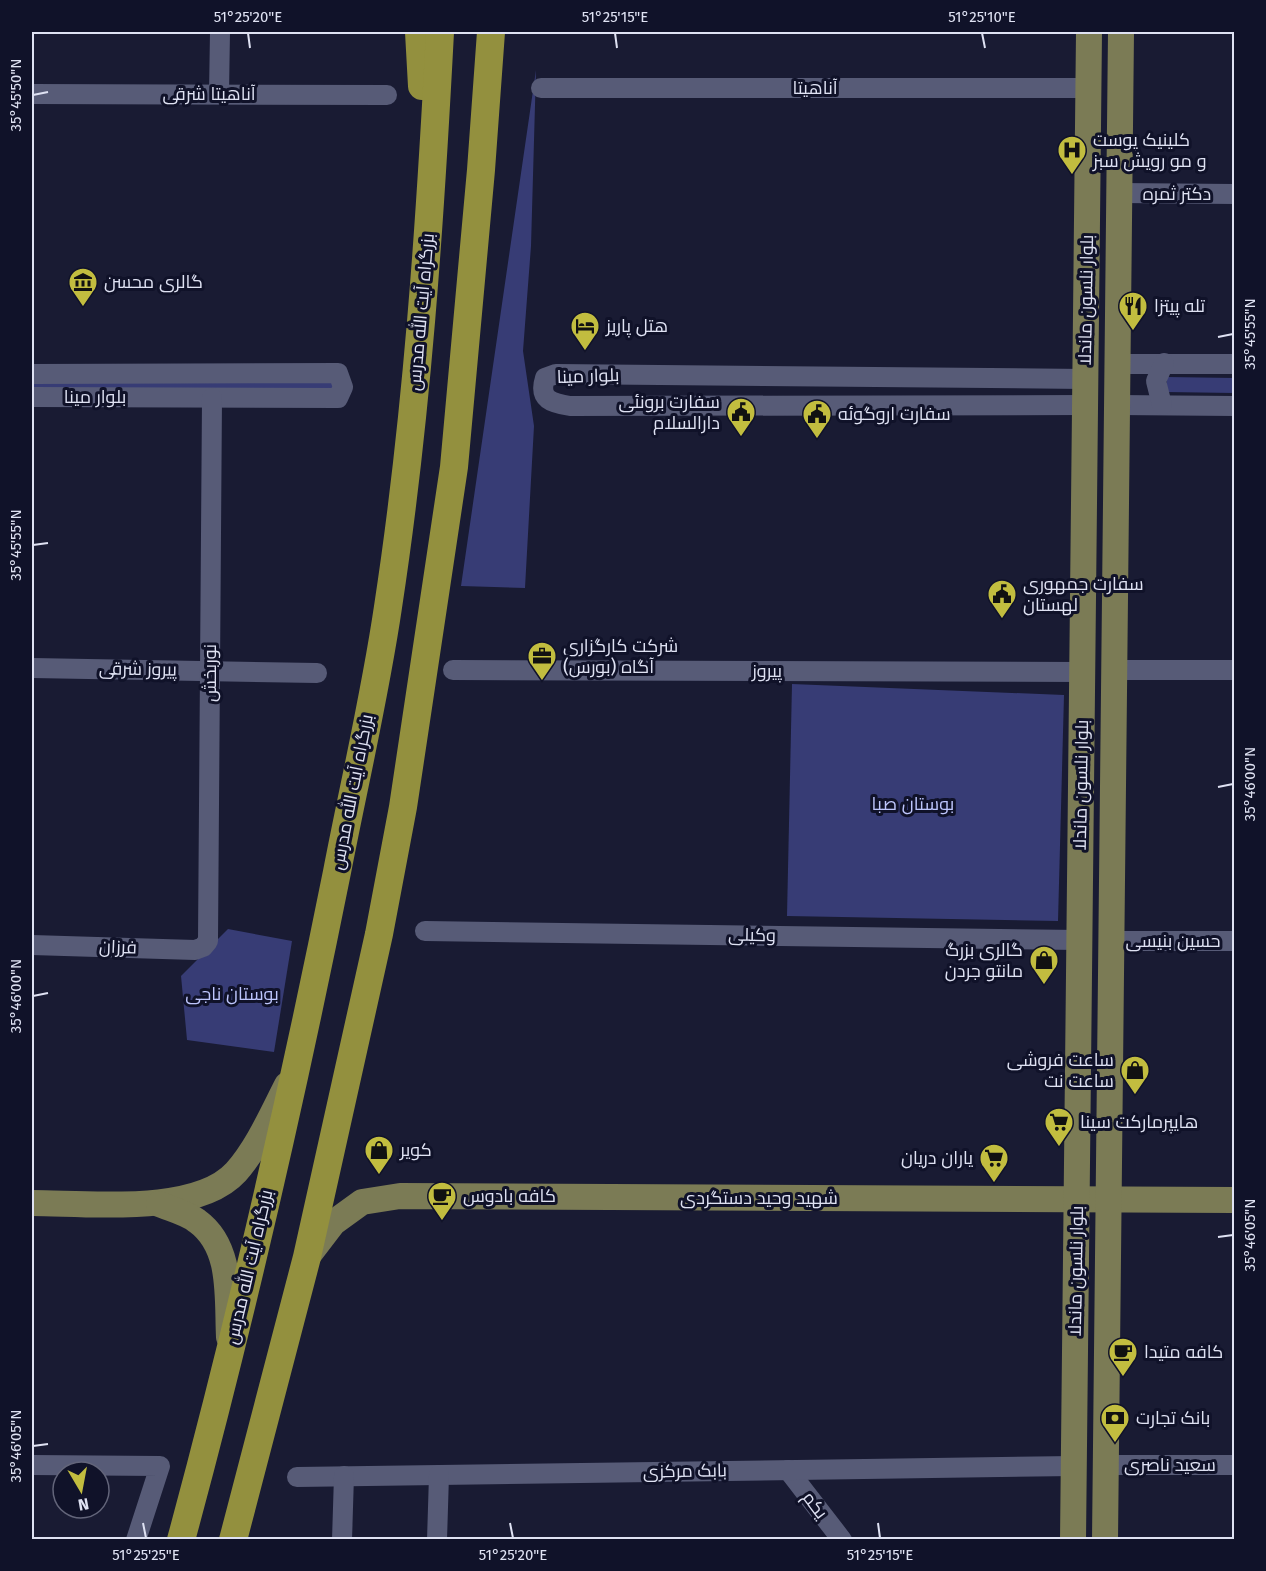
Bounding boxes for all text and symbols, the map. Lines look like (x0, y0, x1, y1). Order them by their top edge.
text: 51°25'20"E (214, 8, 282, 26)
text: 51°25'15"E (582, 8, 648, 26)
text: 51°25'10"E (948, 8, 1016, 26)
text: 35°45'50"N (7, 59, 25, 131)
street label: آناهیتا (792, 77, 838, 99)
street label: آناهیتا شرقی (162, 83, 256, 105)
place label: کلینیک پوست و مو رویش سبز (1092, 129, 1206, 172)
hospital icon: کلینیک پوست و مو رویش سبز (1056, 134, 1088, 176)
street label: دکتر ثمره (1143, 183, 1211, 205)
street label: بزرگراه آیت الله مدرس (402, 232, 439, 392)
street label: بلوار نلسون ماندلا (1074, 234, 1098, 366)
museum icon: گالری محسن (67, 266, 99, 308)
place label: گالری محسن (104, 271, 203, 293)
restaurant icon: تله پیتزا (1117, 290, 1149, 332)
place label: تله پیتزا (1154, 295, 1205, 318)
text: 35°45'55"N (1241, 298, 1259, 370)
hotel icon: هتل پاریز (569, 310, 601, 352)
place label: هتل پاریز (605, 315, 668, 338)
street label: بلوار مینا (556, 364, 620, 388)
street label: بلوار مینا (64, 386, 126, 408)
place label: سفارت برونئی دارالسلام (619, 391, 720, 435)
public building icon: سفارت برونئی دارالسلام (725, 396, 757, 438)
public building icon: سفارت اروگوئه (801, 398, 833, 440)
place label: سفارت اروگوئه (838, 403, 951, 425)
text: 35°45'55"N (7, 509, 25, 581)
place label: سفارت جمهوری لهستان (1023, 573, 1144, 616)
public building icon: سفارت جمهوری لهستان (986, 578, 1018, 620)
place label: شرکت کارگزاری آگاه (بورس) (563, 635, 678, 678)
office icon: شرکت کارگزاری آگاه (بورس) (526, 640, 558, 682)
street label: نوربخش (199, 644, 221, 702)
street label: پیروز شرقی (99, 657, 177, 682)
street label: پیروز (751, 660, 782, 683)
street label: بزرگراه آیت الله مدرس (325, 712, 378, 872)
street label: بلوار نلسون ماندلا (1069, 719, 1093, 851)
text: 35°46'00"N (1241, 747, 1259, 821)
park label: بوستان صبا (872, 793, 954, 815)
street label: وكيلی (728, 924, 776, 946)
street label: حسین بنیسی (1126, 930, 1220, 952)
street label: فرزان (99, 935, 137, 959)
place label: گالری بزرگ مانتو جردن (945, 939, 1023, 982)
shop icon: گالری بزرگ مانتو جردن (1028, 944, 1060, 986)
text: 35°46'00"N (7, 959, 25, 1033)
park label: بوستان ناجی (185, 983, 279, 1005)
place label: ساعت فروشی ساعت نت (1007, 1049, 1114, 1092)
shop icon: ساعت فروشی ساعت نت (1119, 1054, 1151, 1096)
supermarket icon: هایپرمارکت سینا (1043, 1106, 1075, 1148)
place label: هایپرمارکت سینا (1080, 1111, 1198, 1134)
shop icon: کویر (363, 1134, 395, 1176)
place label: کویر (399, 1139, 432, 1161)
supermarket icon: یاران دریان (978, 1142, 1010, 1184)
place label: یاران دریان (901, 1147, 973, 1169)
cafe icon: کافه بادوس (426, 1180, 458, 1222)
place label: کافه بادوس (463, 1185, 556, 1207)
street label: بزرگراه آیت الله مدرس (220, 1187, 277, 1346)
street label: شهید وحید دستگردی (680, 1187, 838, 1209)
text: 35°46'05"N (1241, 1198, 1259, 1272)
street label: بلوار نلسون ماندلا (1064, 1205, 1088, 1337)
cafe icon: کافه متیدا (1107, 1336, 1139, 1378)
place label: کافه متیدا (1144, 1341, 1223, 1363)
bank icon: بانک تجارت (1099, 1402, 1131, 1444)
place label: بانک تجارت (1136, 1407, 1210, 1429)
text: 35°46'05"N (7, 1409, 25, 1483)
street label: سعید ناصری (1124, 1454, 1216, 1476)
street label: بابک مرکزی (643, 1459, 727, 1483)
north arrow (51, 1460, 111, 1520)
street label: یکم (797, 1487, 832, 1524)
text: N (77, 1494, 90, 1515)
text: 51°25'25"E (112, 1546, 180, 1564)
text: 51°25'20"E (479, 1546, 547, 1564)
text: 51°25'15"E (847, 1546, 913, 1564)

